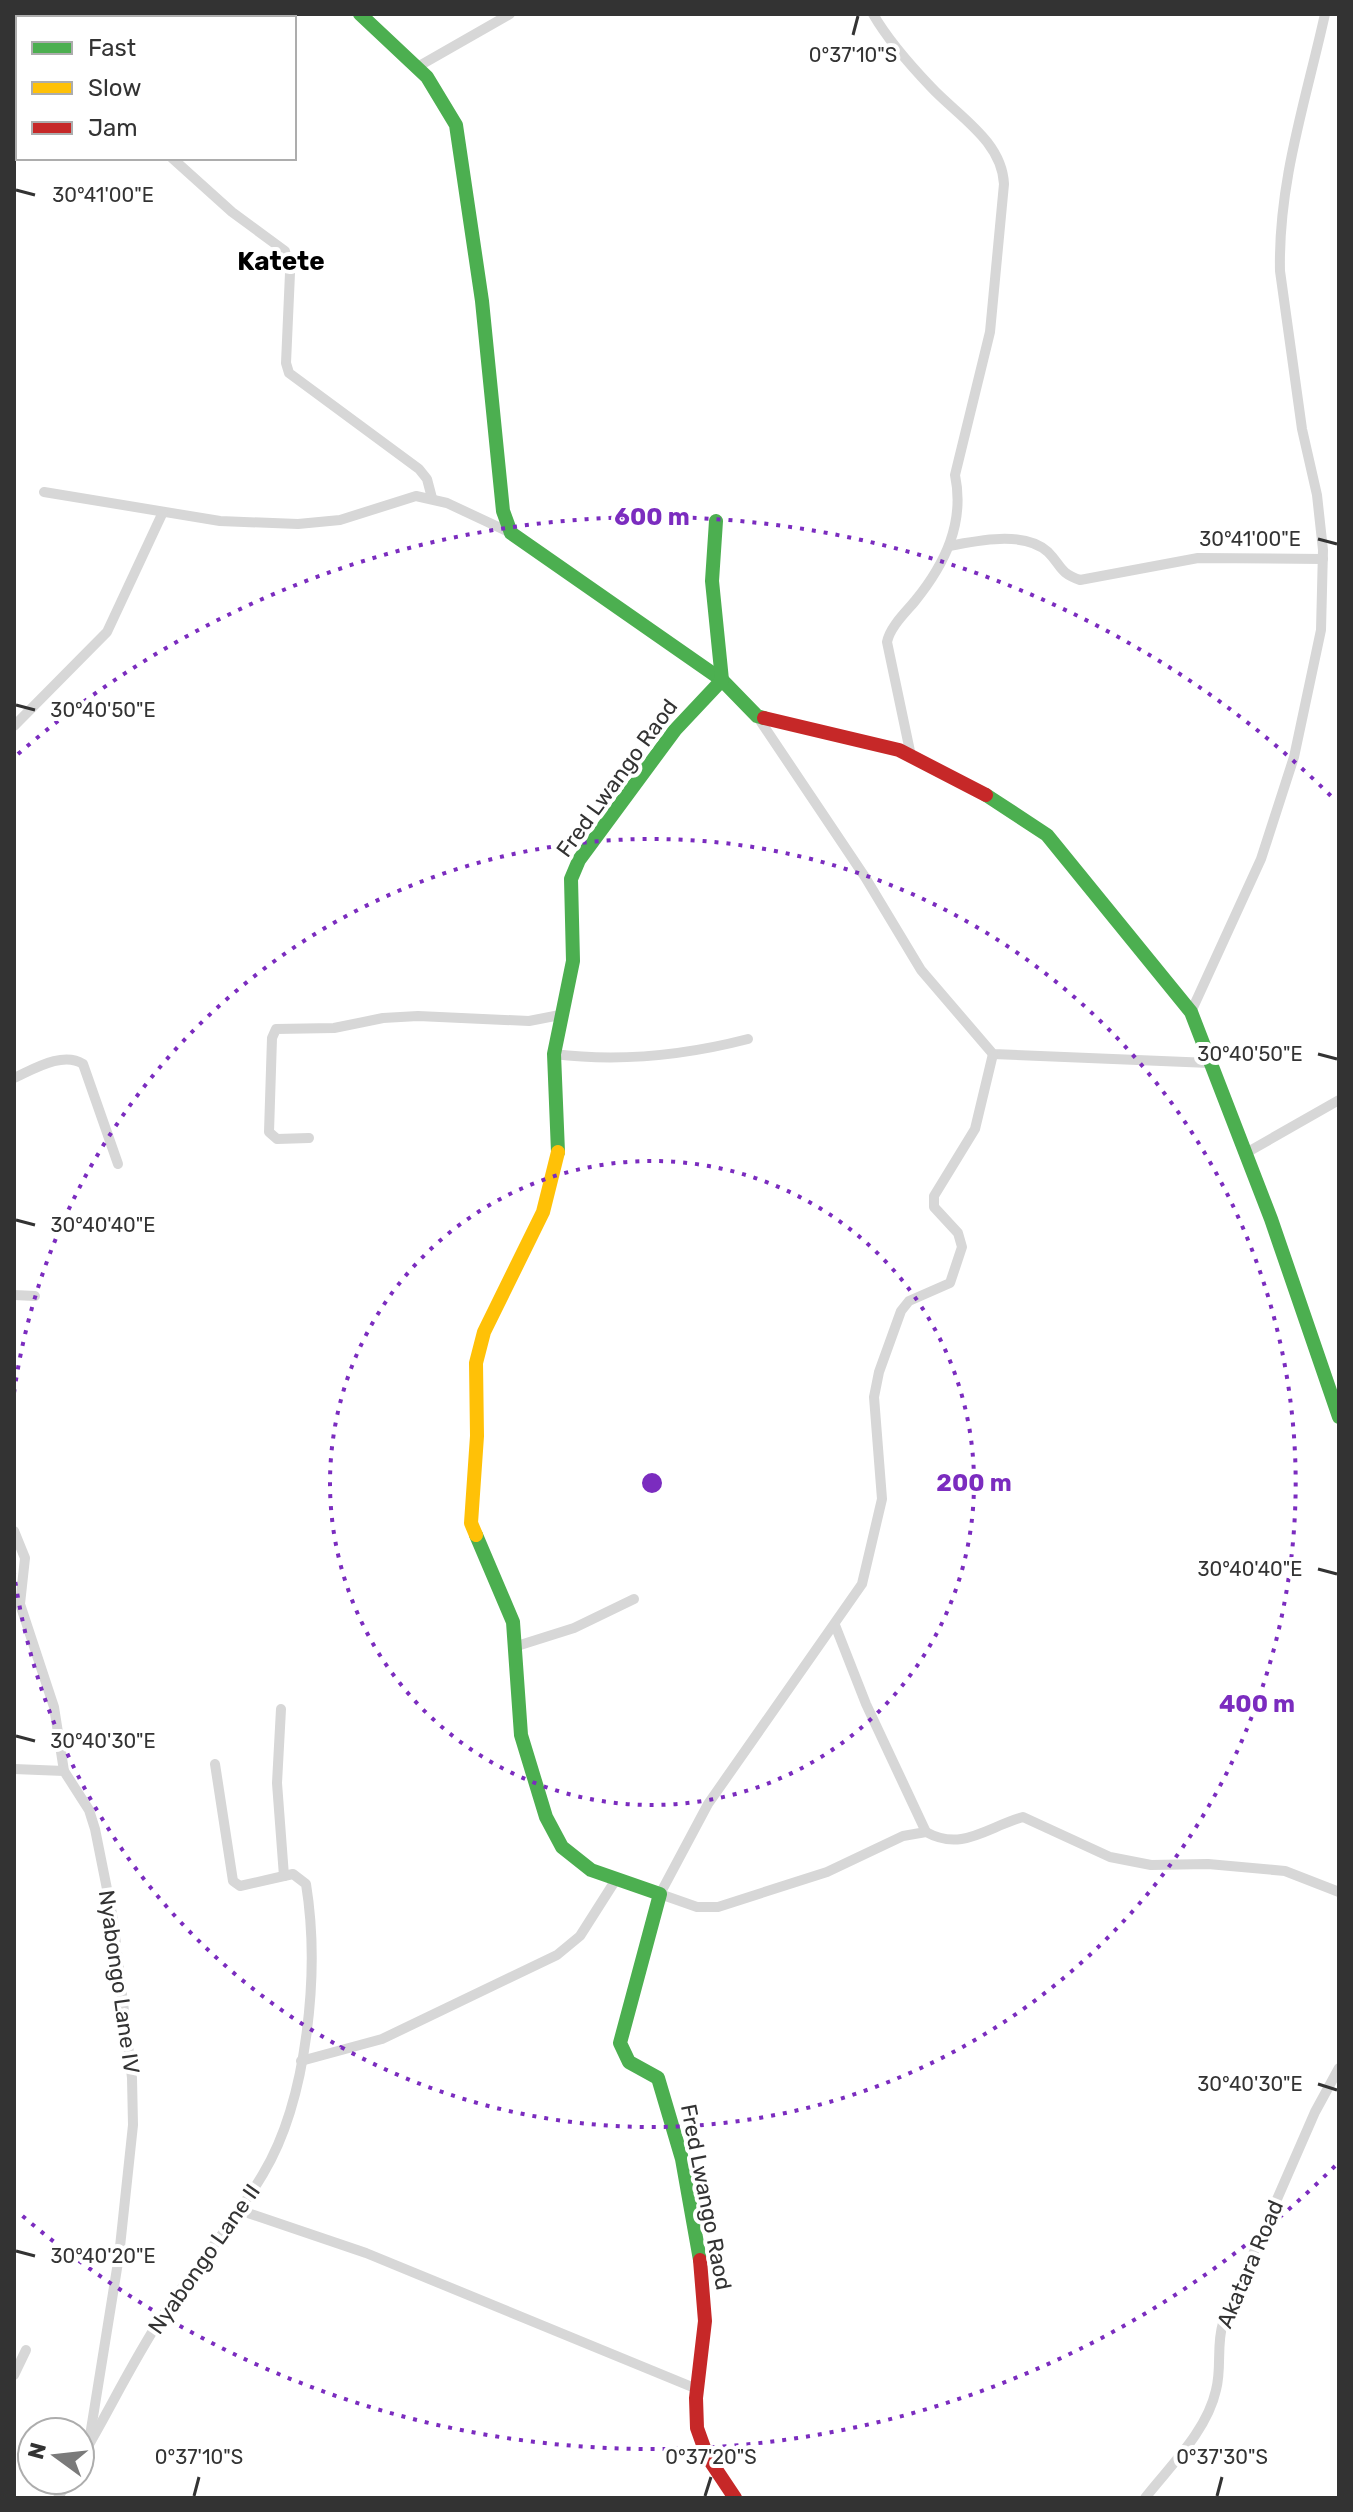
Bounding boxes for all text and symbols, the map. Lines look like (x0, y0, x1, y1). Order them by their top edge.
legend (16, 16, 296, 160)
text: Fast (88, 34, 136, 62)
text: 0°37'10"S (809, 43, 897, 67)
text: Slow (88, 74, 141, 102)
text: Jam (88, 114, 138, 142)
text: 30°41'00"E (52, 183, 154, 207)
district label: Katete (237, 246, 325, 277)
text: 600 m (614, 503, 690, 531)
text: 30°41'00"E (1199, 527, 1301, 551)
street label: Fred Lwango Raod (551, 694, 683, 862)
text: 30°40'50"E (50, 698, 156, 722)
text: 30°40'50"E (1197, 1042, 1303, 1066)
text: 30°40'40"E (51, 1213, 155, 1237)
centre of rings (638, 1469, 666, 1497)
text: 200 m (936, 1469, 1012, 1497)
text: 30°40'40"E (1198, 1557, 1302, 1581)
text: 400 m (1219, 1690, 1295, 1718)
text: 30°40'30"E (50, 1729, 156, 1753)
street label: Nyabongo Lane IV (93, 1888, 145, 2076)
text: 30°40'30"E (1197, 2072, 1303, 2096)
street label: Fred Lwango Raod (675, 2102, 737, 2292)
street label: Nyabongo Lane II (142, 2179, 266, 2339)
street label: Akatara Road (1211, 2196, 1289, 2332)
text: 30°40'20"E (50, 2244, 156, 2268)
north arrow (16, 2416, 96, 2496)
text: N (22, 2440, 52, 2462)
text: 0°37'10"S (155, 2445, 243, 2469)
text: 0°37'20"S (665, 2445, 757, 2469)
text: 0°37'30"S (1176, 2445, 1268, 2469)

